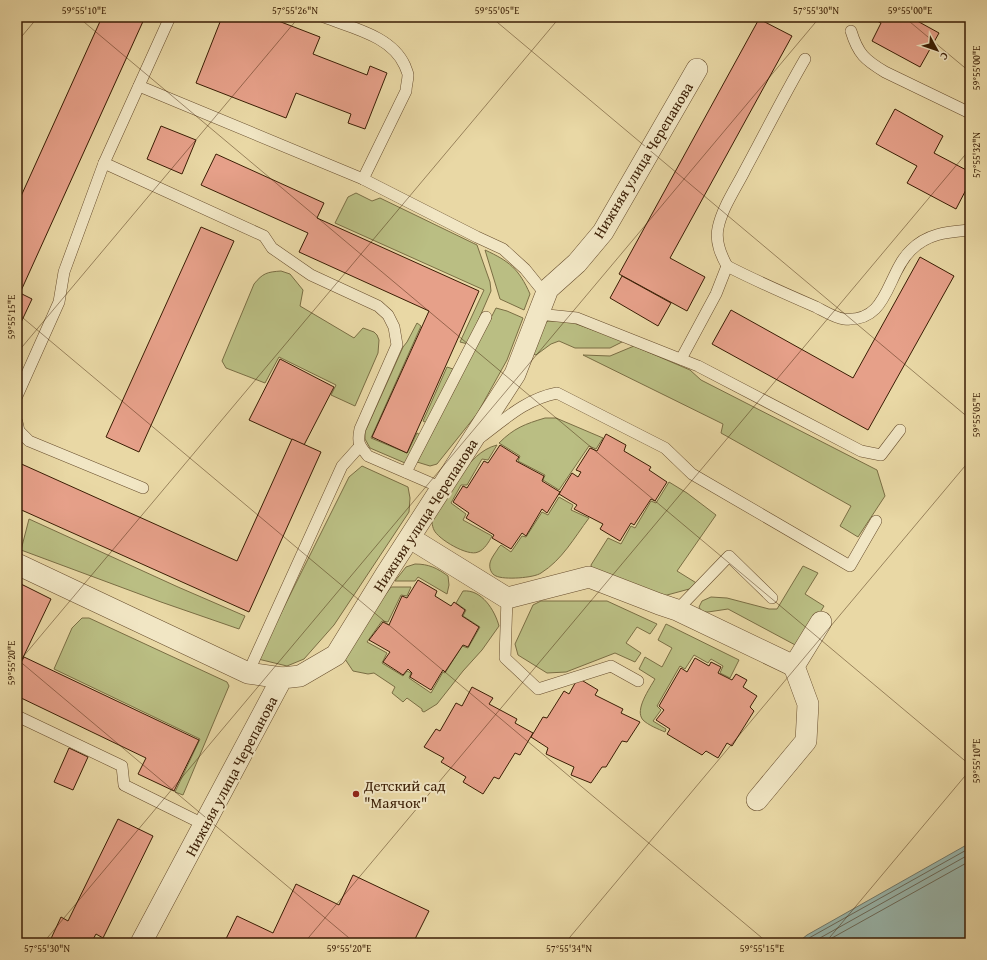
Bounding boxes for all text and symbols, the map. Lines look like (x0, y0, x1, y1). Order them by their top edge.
text: 59°55'10"E (62, 3, 106, 18)
text: 57°55'26"N (272, 3, 318, 18)
text: 59°55'05"E (475, 3, 519, 18)
text: 57°55'30"N (793, 3, 839, 18)
text: 59°55'00"E (888, 3, 932, 18)
north arrow (917, 30, 957, 70)
text: 59°55'00"E (969, 46, 984, 90)
text: С (937, 49, 953, 64)
street label: Нижняя улица Черепанова (588, 77, 698, 242)
text: 57°55'32"N (969, 132, 984, 178)
text: 59°55'15"E (4, 295, 19, 339)
text: 59°55'05"E (969, 393, 984, 437)
street label: Нижняя улица Черепанова (368, 434, 483, 596)
text: 59°55'20"E (4, 641, 19, 685)
street label: Нижняя улица Черепанова (180, 691, 283, 860)
text: 59°55'10"E (969, 739, 984, 783)
place label: Детский сад "Маячок" (363, 775, 445, 813)
marker: Детский сад "Маячок" (351, 789, 361, 799)
text: 57°55'30"N (24, 941, 70, 956)
text: 59°55'20"E (327, 941, 371, 956)
text: 57°55'34"N (546, 941, 592, 956)
text: 59°55'15"E (740, 941, 784, 956)

